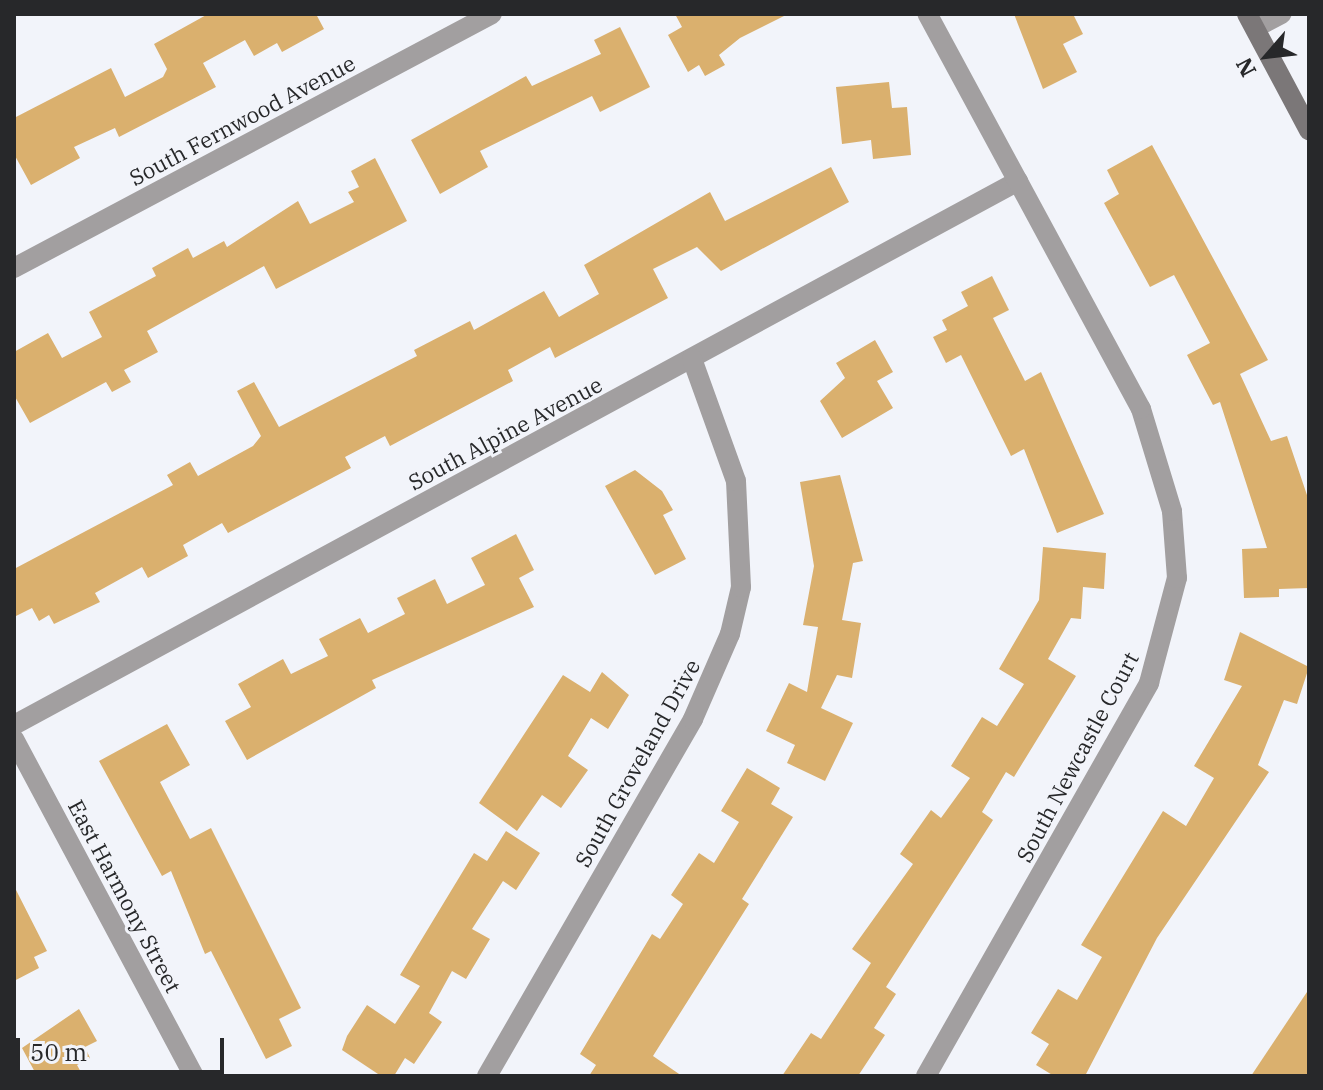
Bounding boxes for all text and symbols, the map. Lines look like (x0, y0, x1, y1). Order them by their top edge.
north arrow (1227, 16, 1307, 96)
street label: South Fernwood Avenue (125, 49, 359, 191)
text: N (1228, 53, 1262, 82)
street label: South Alpine Avenue (404, 371, 606, 495)
street label: South Newcastle Court (1010, 647, 1144, 867)
street label: South Groveland Drive (569, 655, 705, 871)
street label: East Harmony Street (63, 795, 187, 997)
scale bar (20, 1022, 228, 1072)
text: 50 m (30, 1036, 87, 1068)

